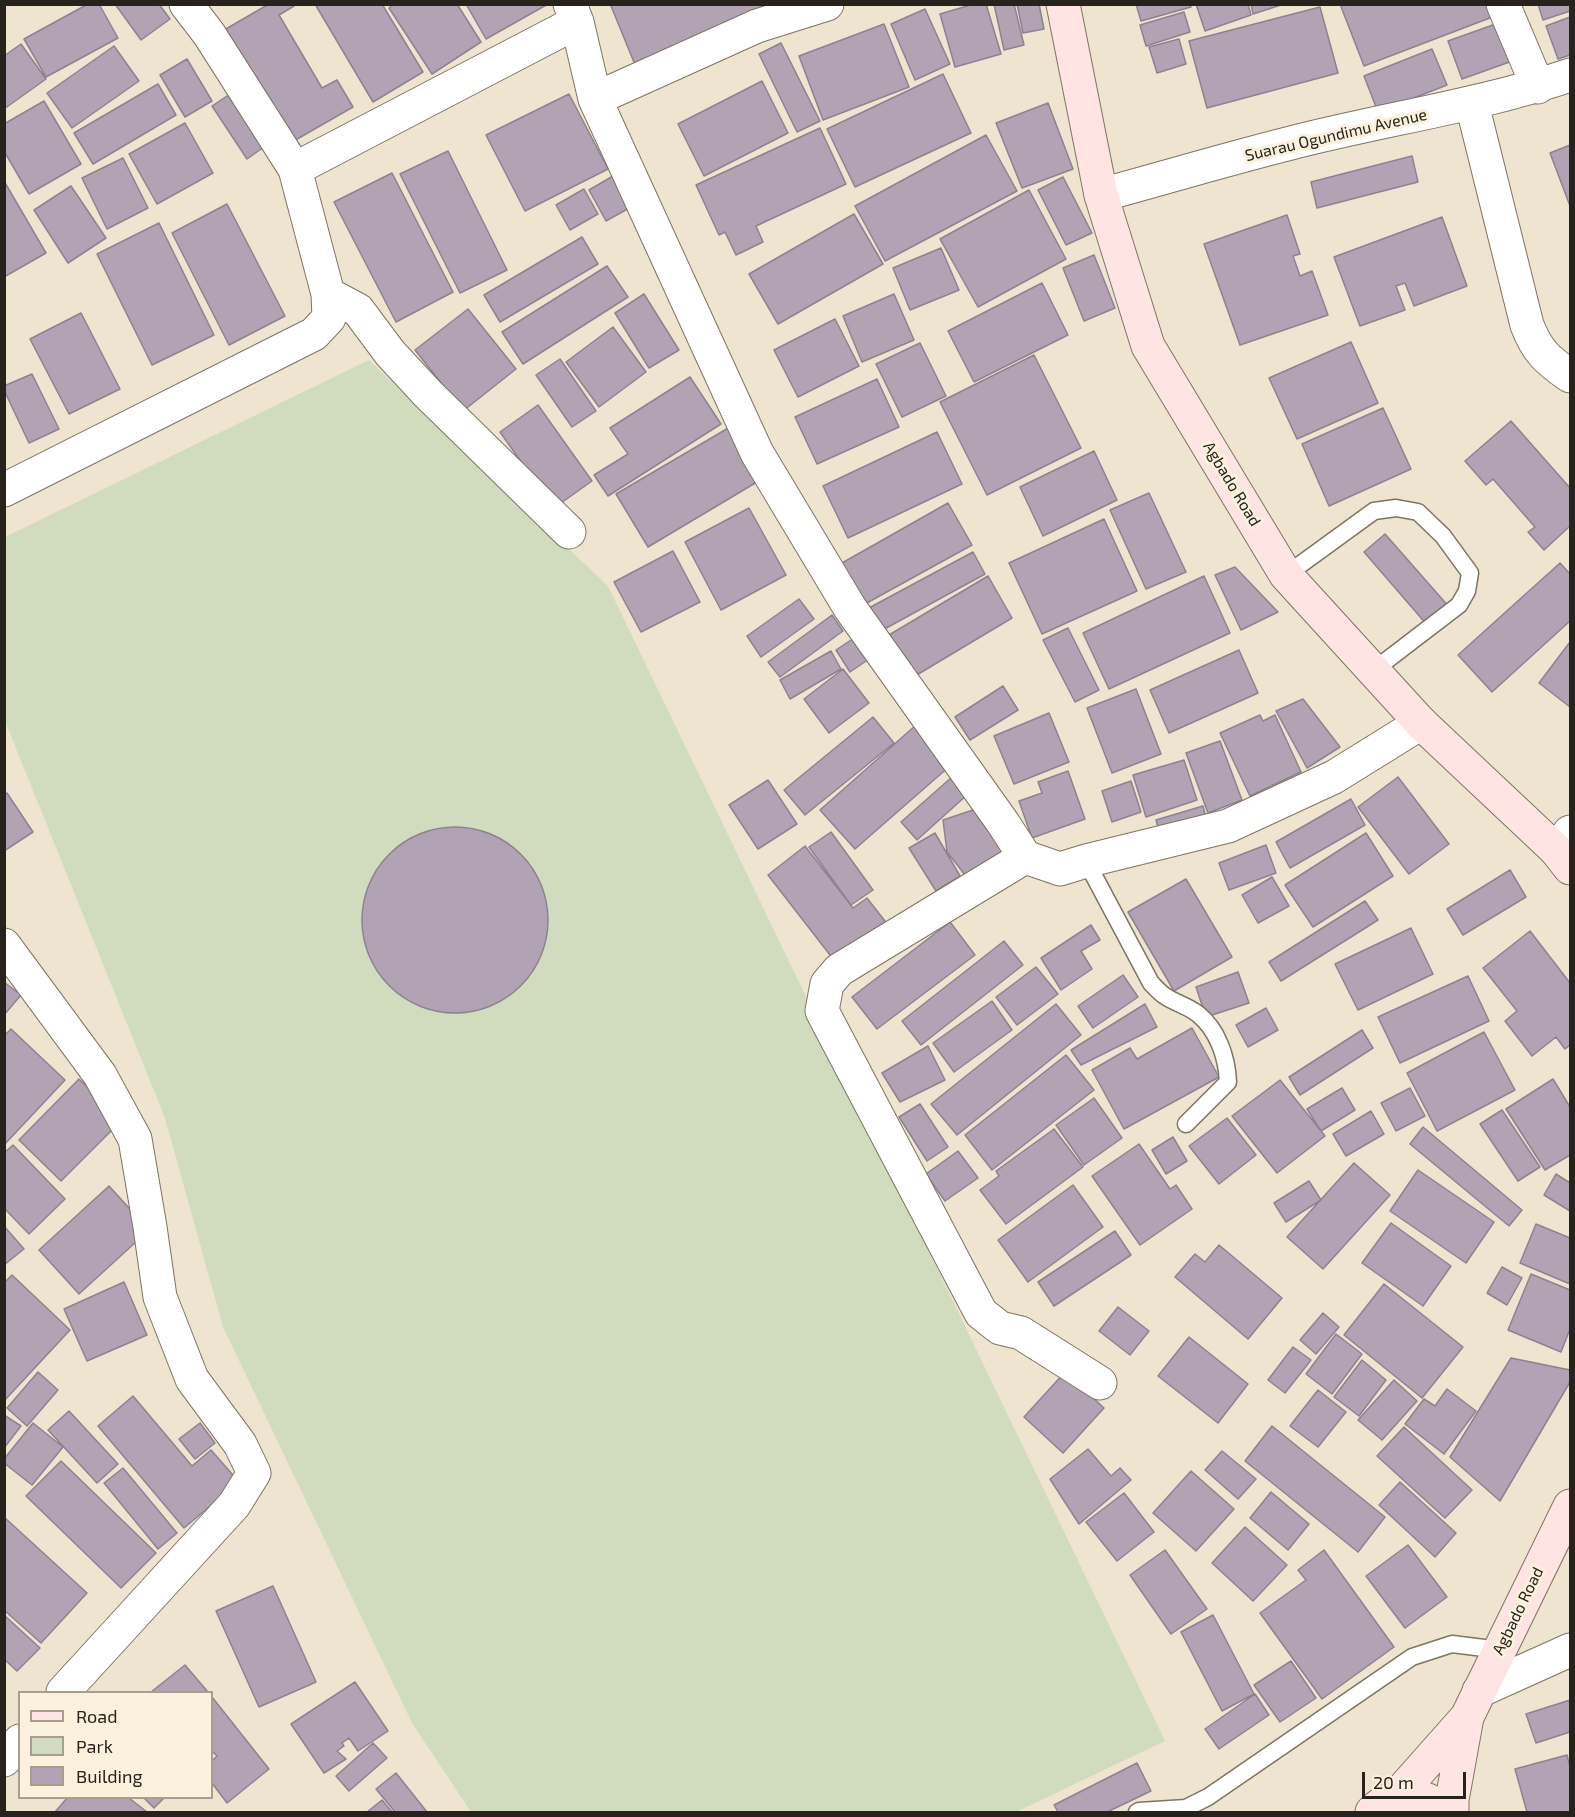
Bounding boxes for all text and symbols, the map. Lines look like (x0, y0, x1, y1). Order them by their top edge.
street label: Suarau Ogundimu Avenue (1243, 105, 1429, 165)
street label: Agbado Road (1199, 438, 1265, 530)
street label: Agbado Road (1488, 1564, 1548, 1658)
legend (18, 1691, 213, 1799)
text: Road (76, 1705, 117, 1727)
text: Park (76, 1735, 113, 1757)
scale bar (1365, 1760, 1468, 1798)
text: Building (76, 1765, 143, 1787)
text: 20 m (1373, 1771, 1414, 1793)

